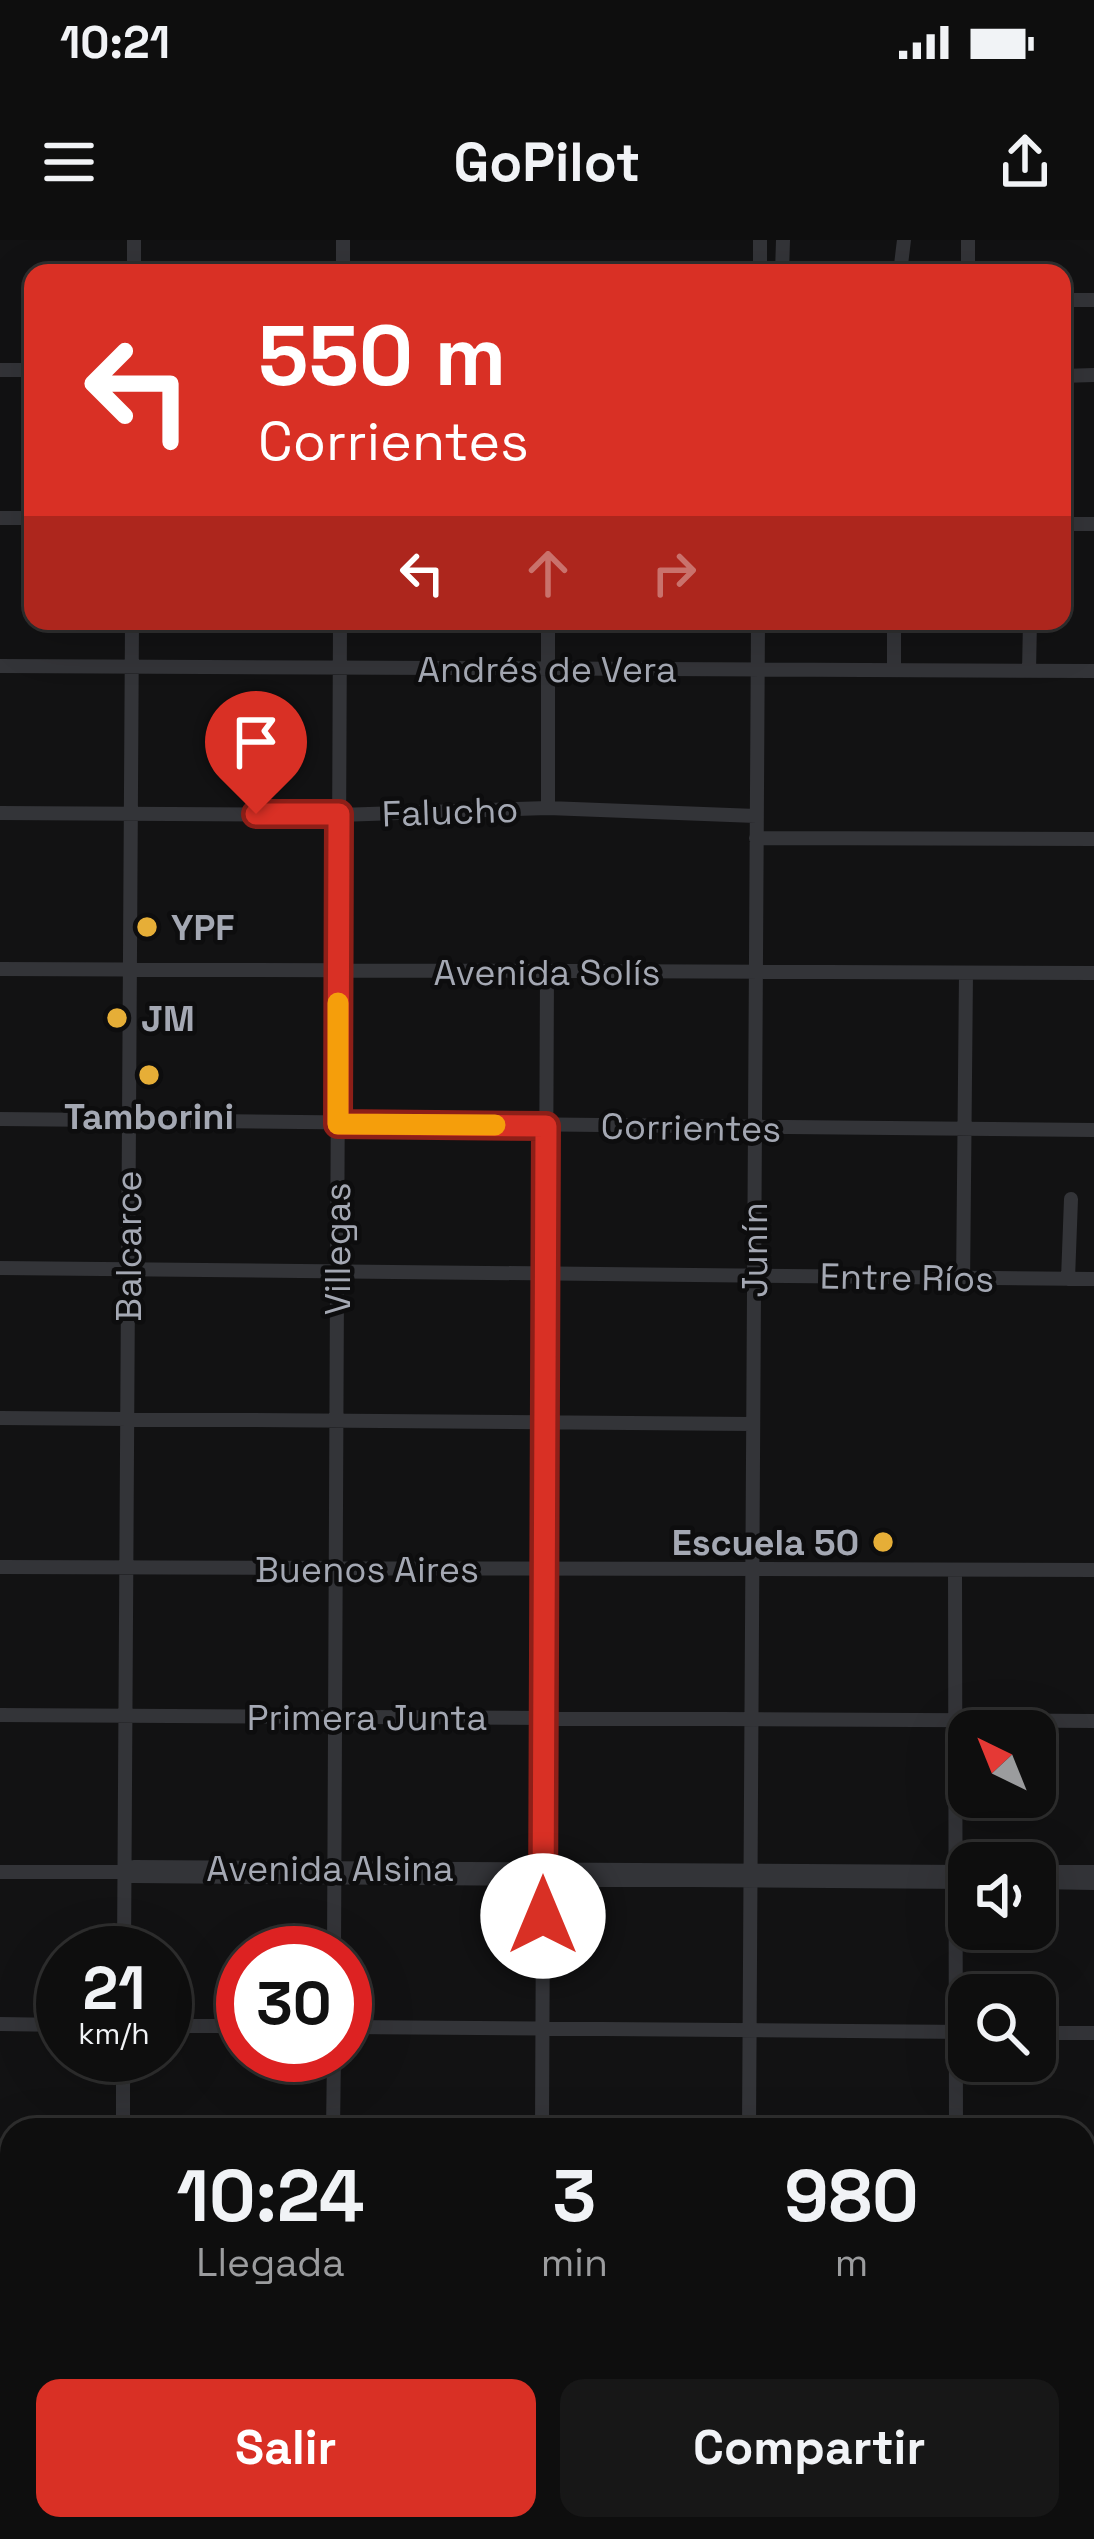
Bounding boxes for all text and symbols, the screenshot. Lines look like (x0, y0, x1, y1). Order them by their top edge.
text: 10:21 (60, 14, 170, 71)
text: GoPilot (454, 128, 640, 197)
icon: menu (36, 129, 102, 195)
icon: share (992, 129, 1058, 195)
text: 550 m (258, 302, 506, 410)
icon: left (60, 312, 216, 468)
text: Corrientes (258, 407, 529, 476)
icon: left (389, 540, 455, 606)
icon: ahead (515, 540, 581, 606)
icon: right (641, 540, 707, 606)
street label: Andrés de Vera (417, 647, 677, 693)
pin (205, 691, 307, 814)
icon: arrive (223, 709, 289, 775)
street label: Falucho (381, 787, 519, 837)
place label: YPF (171, 905, 234, 951)
marker: YPF (134, 914, 160, 940)
street label: Avenida Solís (434, 950, 660, 996)
place label: JM (141, 996, 195, 1042)
marker: JM (104, 1005, 130, 1031)
marker: Tamborini (136, 1062, 162, 1088)
place label: Tamborini (64, 1094, 234, 1140)
street label: Corrientes (600, 1103, 782, 1153)
street label: Balcarce (106, 1170, 152, 1322)
street label: Villegas (315, 1183, 361, 1315)
street label: Junín (732, 1202, 778, 1298)
street label: Entre Ríos (819, 1253, 995, 1303)
place label: Escuela 50 (672, 1520, 859, 1566)
marker: Escuela 50 (870, 1529, 896, 1555)
street label: Buenos Aires (255, 1547, 479, 1593)
street label: Primera Junta (247, 1695, 487, 1741)
north arrow (948, 1710, 1056, 1818)
map controls (948, 1710, 1056, 2082)
button: sound (948, 1842, 1056, 1950)
street label: Avenida Alsina (206, 1846, 454, 1892)
position arrow (480, 1853, 606, 1979)
speed limit sign: 30 (216, 1926, 372, 2082)
text: 21 (83, 1950, 145, 2027)
button: search (948, 1974, 1056, 2082)
text: km/h (78, 2014, 150, 2053)
text: 10:24 (176, 2150, 364, 2242)
text: 3 (552, 2150, 596, 2242)
text: 980 (784, 2150, 919, 2242)
text: Llegada (196, 2238, 345, 2287)
text: min (541, 2238, 608, 2287)
text: m (835, 2238, 868, 2287)
button: Salir (36, 2379, 536, 2517)
button: Compartir (560, 2379, 1059, 2517)

